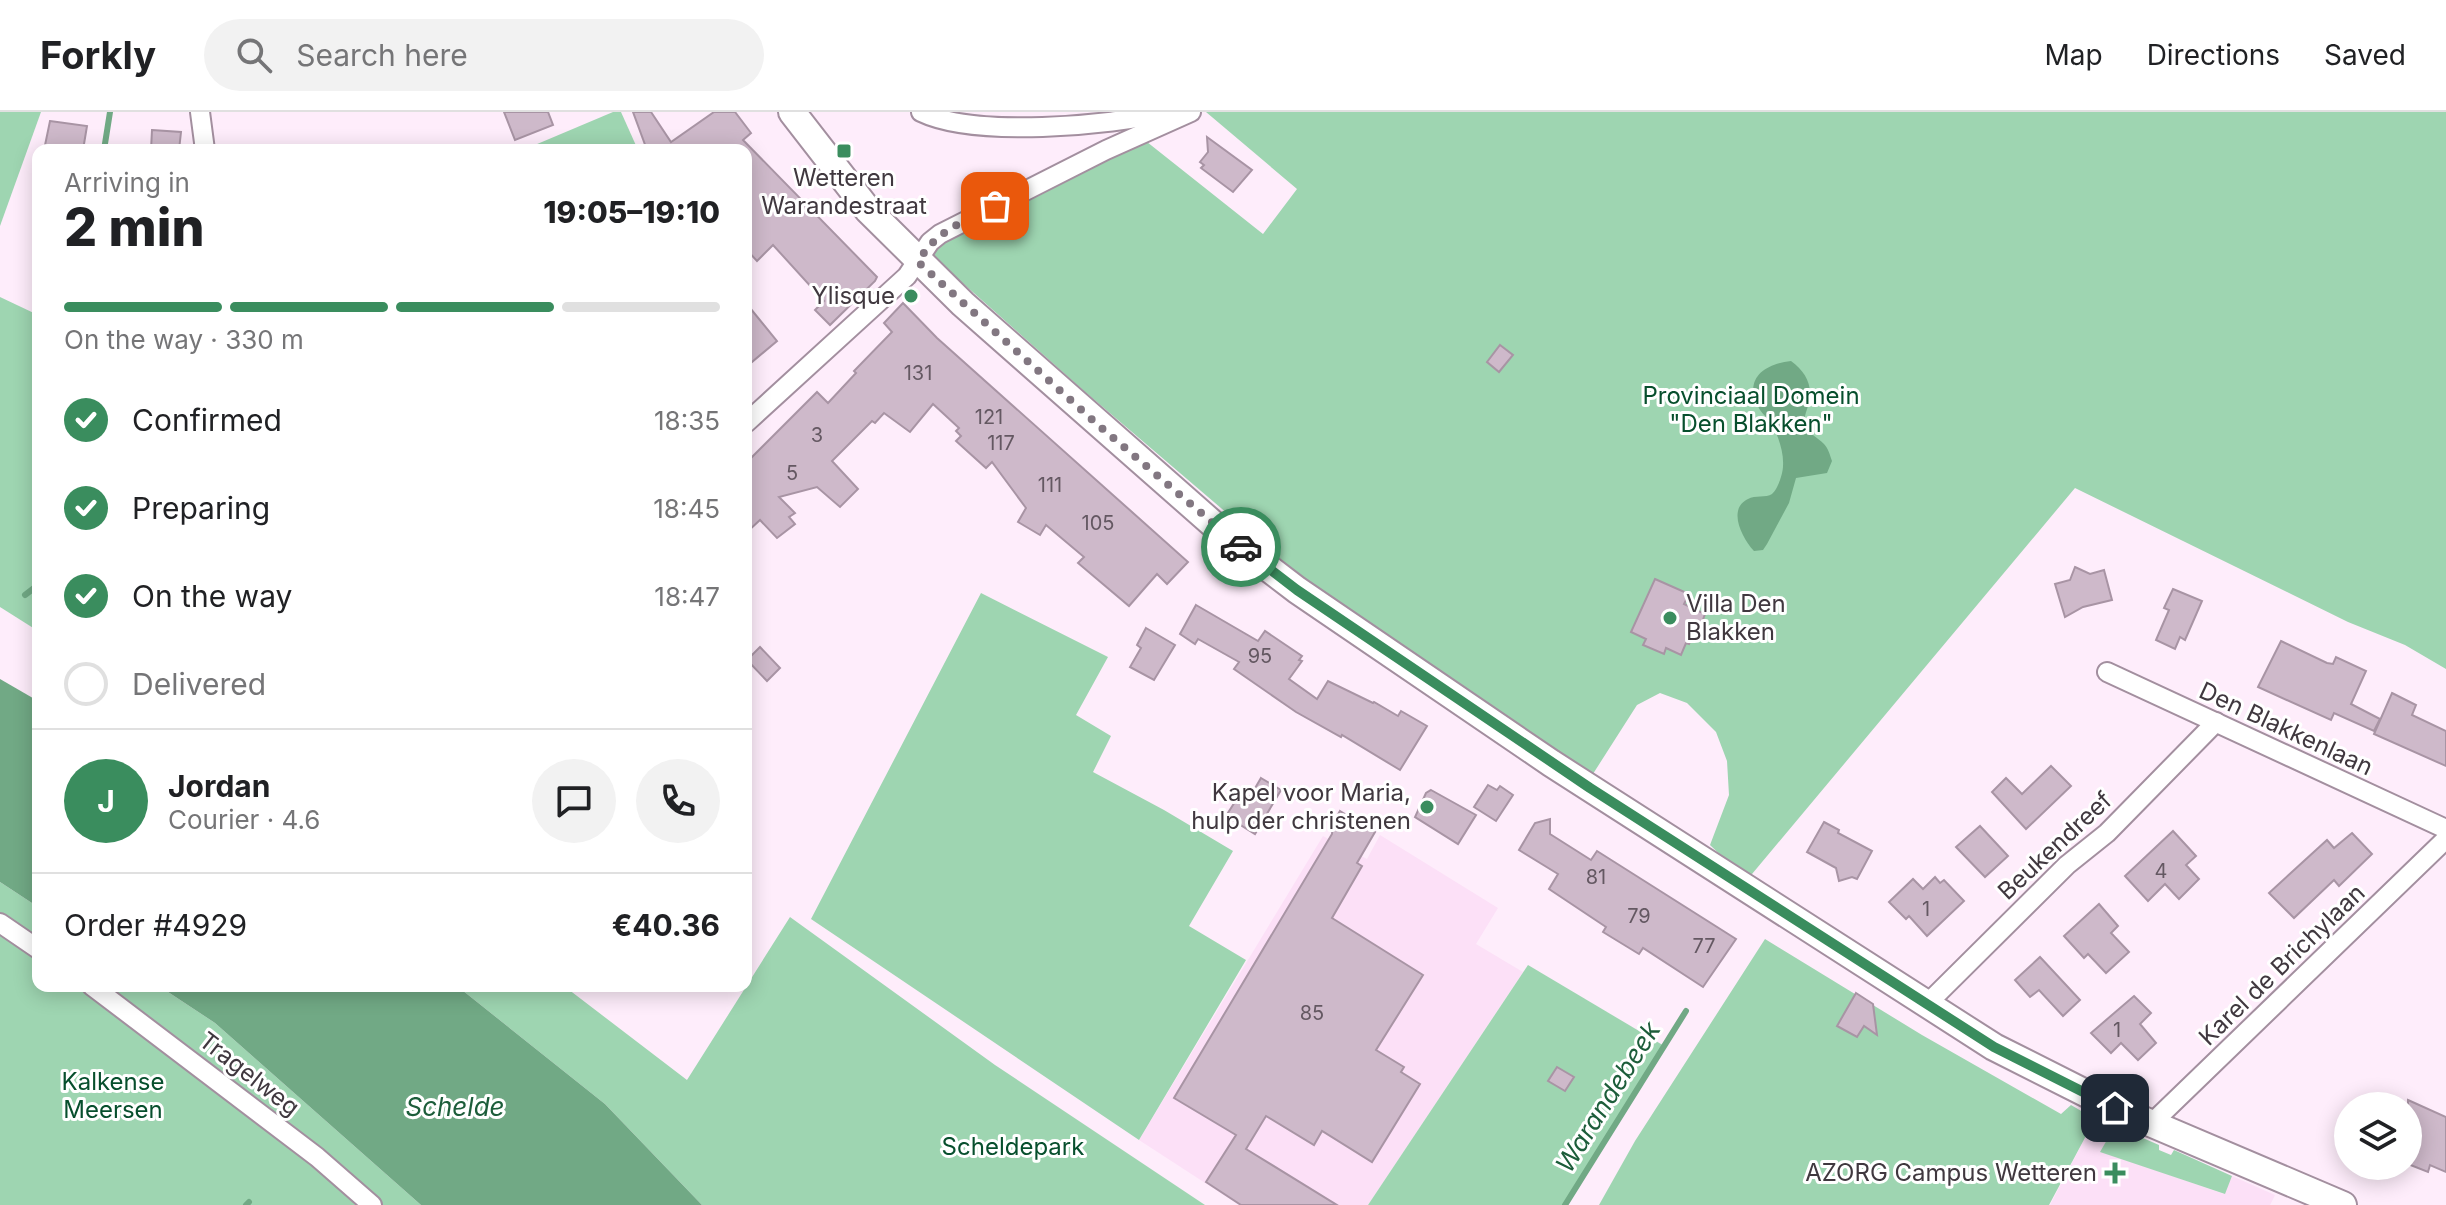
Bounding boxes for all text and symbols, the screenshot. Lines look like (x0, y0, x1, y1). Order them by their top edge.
search box (204, 19, 764, 91)
text: Forkly (40, 32, 156, 78)
icon: search (232, 33, 276, 77)
text: Search here (296, 37, 468, 73)
text: Map (2044, 38, 2103, 72)
text: Directions (2147, 38, 2280, 72)
text: Saved (2324, 38, 2406, 72)
marker: Wetteren Warandestraat (835, 142, 853, 160)
place label: Wetteren Warandestraat (761, 163, 927, 220)
text: Arriving in (64, 167, 190, 198)
pin (961, 172, 1029, 240)
icon: bag (973, 184, 1017, 228)
text: 19:05–19:10 (543, 194, 720, 230)
text: 2 min (64, 196, 205, 259)
place label: Ylisque (812, 281, 895, 310)
marker: Ylisque (902, 287, 920, 305)
text: On the way · 330 m (64, 324, 304, 355)
house number: 131 (904, 361, 932, 385)
park label: Provinciaal Domein "Den Blakken" (1642, 381, 1860, 438)
icon: check (64, 398, 108, 442)
text: Confirmed (132, 402, 282, 438)
text: 18:35 (654, 405, 720, 436)
house number: 121 (975, 405, 1003, 429)
house number: 3 (811, 423, 823, 447)
house number: 117 (987, 431, 1015, 455)
house number: 5 (786, 461, 798, 485)
house number: 111 (1038, 473, 1062, 497)
icon: check (64, 486, 108, 530)
text: Preparing (132, 490, 270, 526)
text: 18:45 (653, 493, 720, 524)
courier (1201, 507, 1281, 587)
house number: 105 (1082, 511, 1114, 535)
icon: car (1219, 525, 1263, 569)
icon: check (64, 574, 108, 618)
text: On the way (132, 578, 292, 614)
text: 18:47 (654, 581, 720, 612)
place label: Villa Den Blakken (1686, 589, 1786, 646)
marker: Villa Den Blakken (1661, 609, 1679, 627)
house number: 95 (1248, 644, 1272, 668)
text: Delivered (132, 666, 266, 702)
street label: Den Blakkenlaan (2195, 676, 2378, 781)
button: chat (532, 759, 616, 843)
button: phone (636, 759, 720, 843)
text: Jordan (168, 768, 270, 804)
place label: Kapel voor Maria, hulp der christenen (1191, 778, 1411, 835)
text: J (97, 783, 115, 819)
street label: Beukendreef (1992, 786, 2118, 906)
marker: Kapel voor Maria, hulp der christenen (1418, 798, 1436, 816)
text: Courier · 4.6 (168, 804, 320, 835)
house number: 4 (2155, 859, 2167, 883)
house number: 81 (1586, 865, 1606, 889)
street label: Karel de Brichylaan (2193, 878, 2371, 1051)
house number: 1 (1922, 897, 1930, 921)
house number: 79 (1627, 904, 1651, 928)
text: Order #4929 (64, 907, 247, 943)
text: €40.36 (612, 907, 720, 943)
house number: 77 (1692, 934, 1716, 958)
house number: 85 (1300, 1001, 1324, 1025)
water label: Warandebeek (1549, 1015, 1667, 1178)
house number: 1 (2113, 1018, 2121, 1042)
street label: Tragelweg (193, 1026, 305, 1122)
park label: Kalkense Meersen (62, 1067, 164, 1124)
pin (2081, 1074, 2149, 1142)
icon: home (2093, 1086, 2137, 1130)
water label: Schelde (405, 1091, 505, 1122)
map controls (2334, 1092, 2422, 1180)
button: layers (2334, 1092, 2422, 1180)
park label: Scheldepark (942, 1132, 1084, 1161)
place label: AZORG Campus Wetteren (1805, 1158, 2097, 1187)
marker: AZORG Campus Wetteren (2104, 1162, 2126, 1184)

